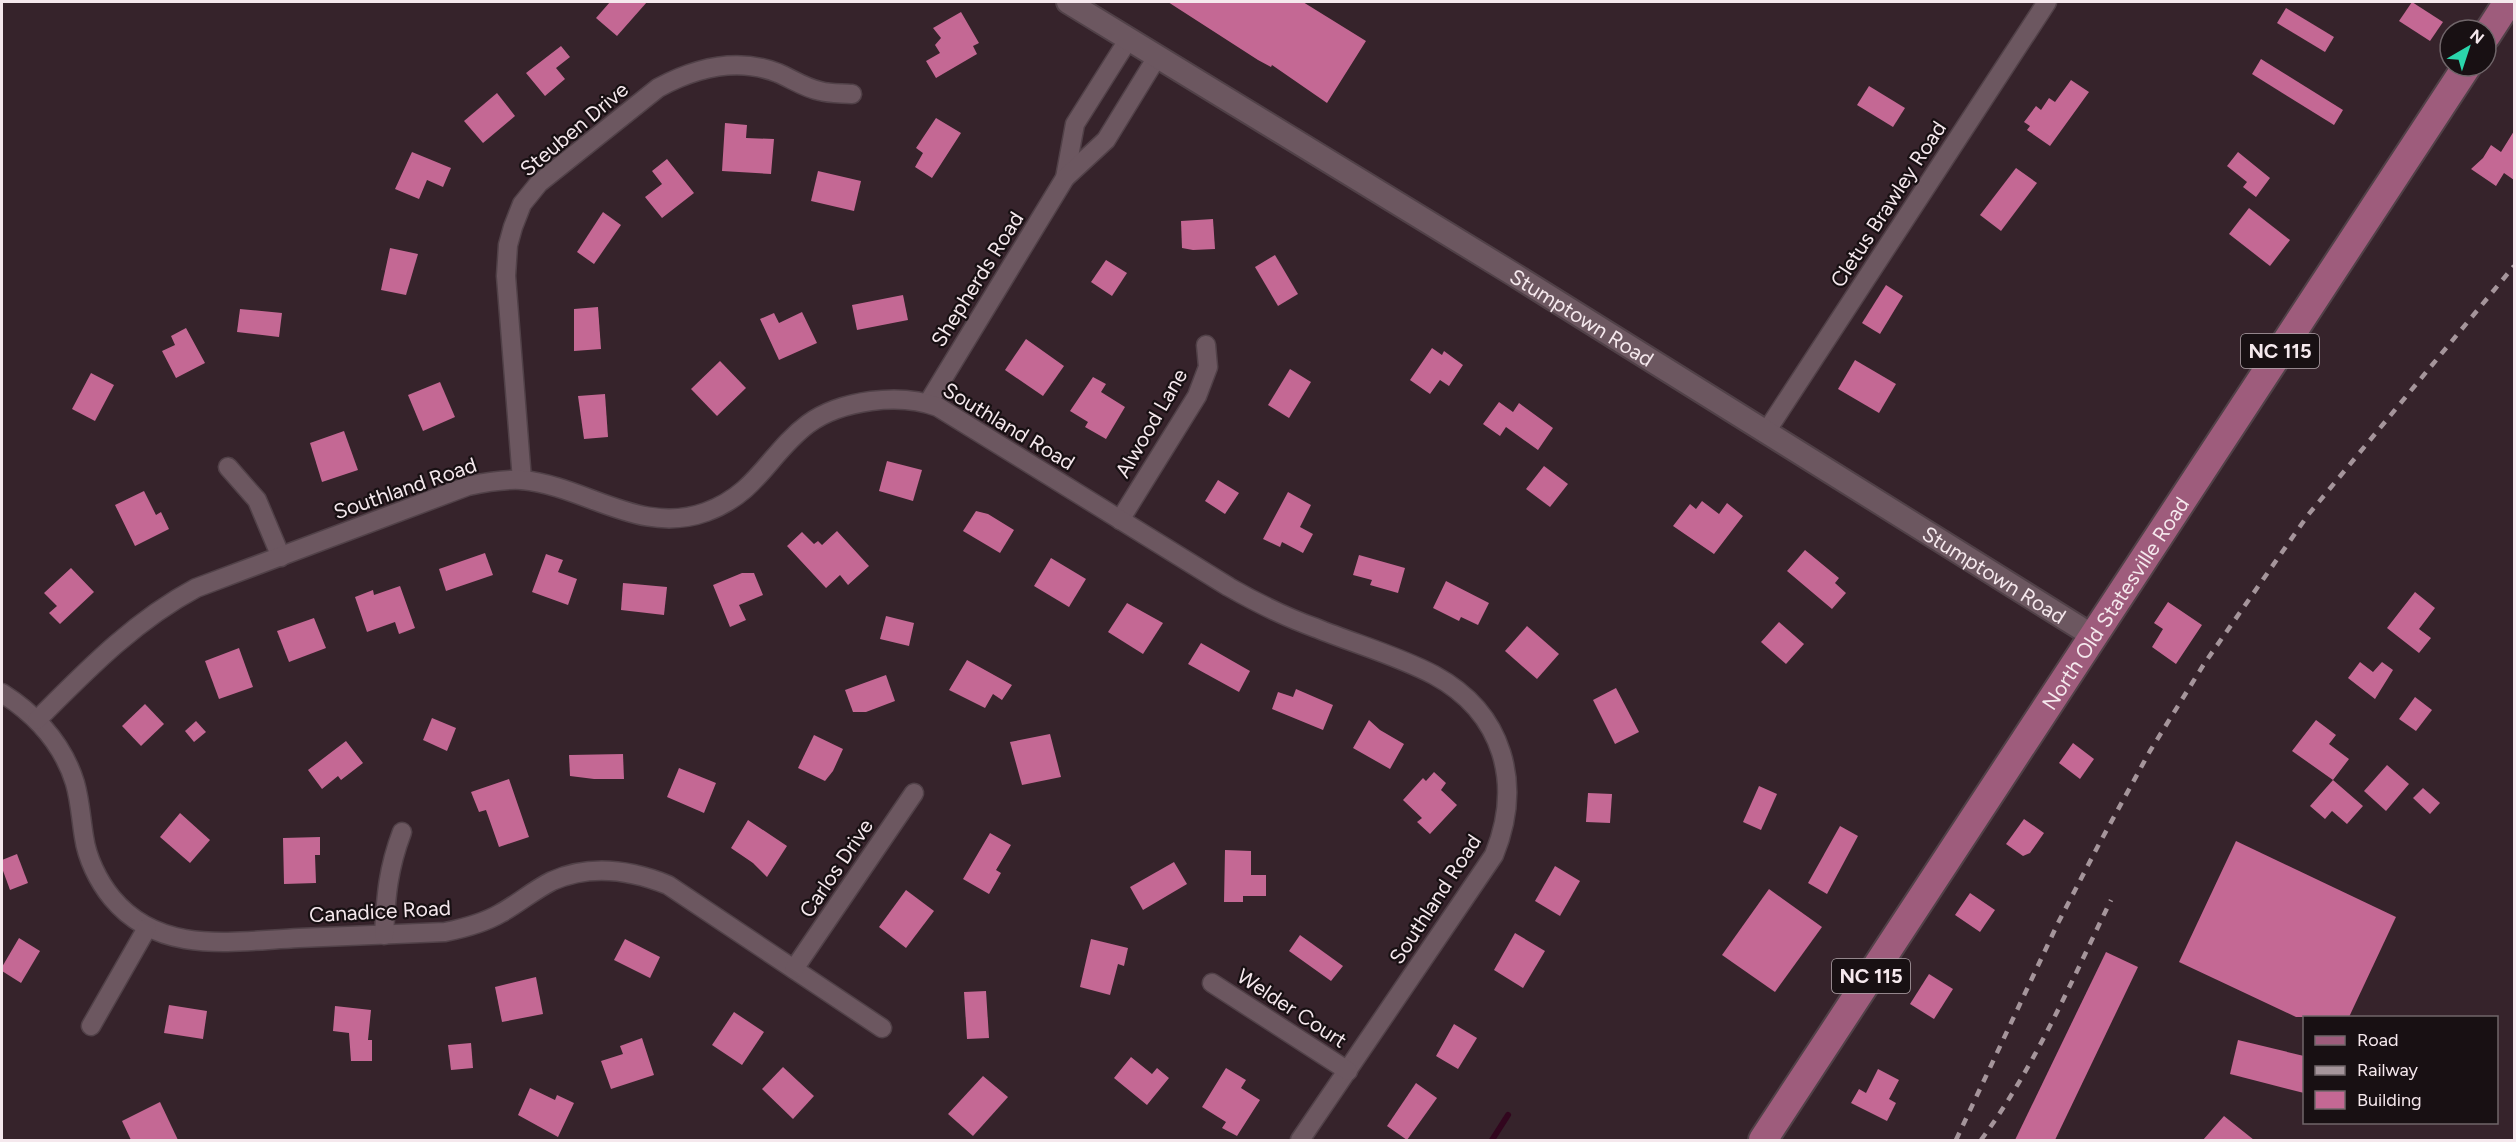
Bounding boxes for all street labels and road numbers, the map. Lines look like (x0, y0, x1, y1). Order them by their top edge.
street label: Steuben Drive (515, 77, 633, 181)
street label: Cletus Brawley Road (1825, 116, 1951, 292)
street label: Shepherds Road (925, 207, 1029, 351)
street label: Stumptown Road (1506, 263, 1658, 371)
road number: NC 115 (2241, 334, 2319, 368)
street label: Alwood Lane (1110, 364, 1192, 482)
street label: Southland Road (939, 377, 1079, 475)
street label: Southland Road (330, 452, 480, 524)
street label: North Old Statesville Road (2036, 492, 2194, 714)
street label: Stumptown Road (1918, 520, 2071, 629)
street label: Carlos Drive (794, 814, 878, 922)
street label: Southland Road (1384, 830, 1486, 968)
street label: Canadice Road (309, 895, 451, 927)
road number: NC 115 (1832, 959, 1910, 993)
street label: Welder Court (1233, 963, 1351, 1053)

